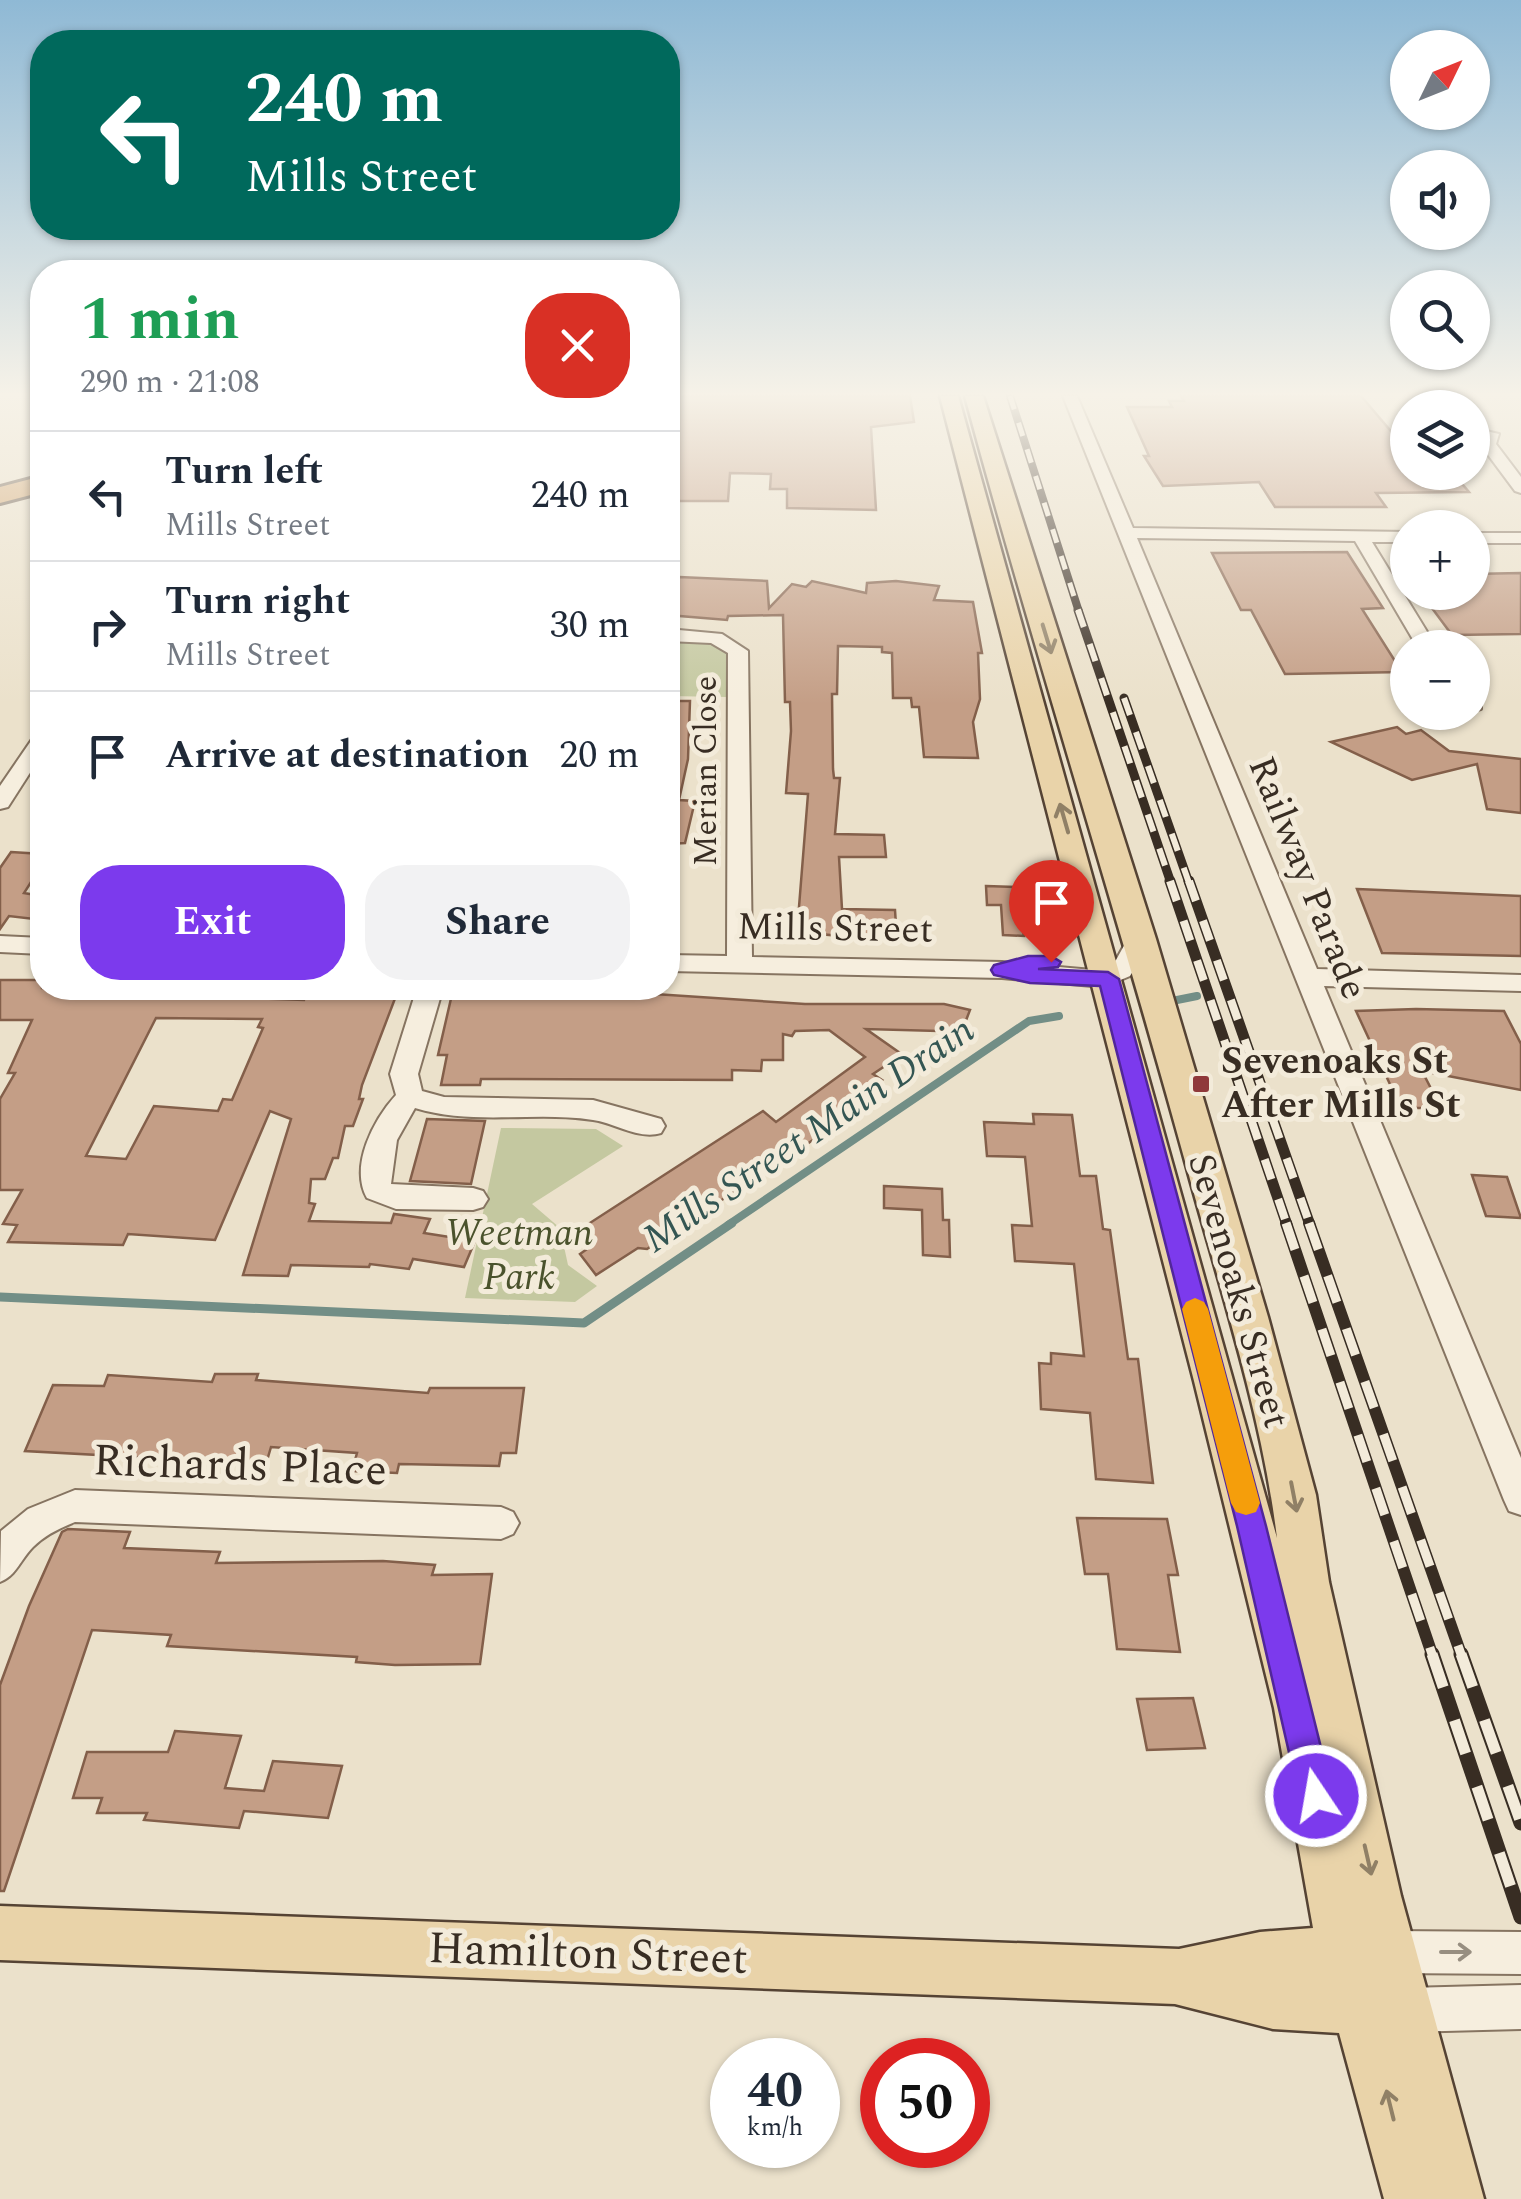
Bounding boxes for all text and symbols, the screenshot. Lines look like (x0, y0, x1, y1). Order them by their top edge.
north arrow (1390, 30, 1490, 130)
map controls (1390, 30, 1490, 730)
text: 240 m (245, 47, 443, 153)
icon: left (80, 70, 210, 200)
text: Mills Street (245, 143, 477, 212)
button: sound (1390, 150, 1490, 250)
button: search (1390, 270, 1490, 370)
text: 1 min (80, 274, 240, 366)
button: close (525, 293, 630, 398)
text: 290 m · 21:08 (80, 358, 260, 407)
button: layers (1390, 390, 1490, 490)
text: Turn left (165, 443, 323, 501)
text: 240 m (531, 467, 630, 525)
icon: left (80, 469, 135, 524)
text: Mills Street (165, 501, 330, 550)
button: + (1390, 510, 1490, 610)
text: Turn right (165, 573, 350, 631)
text: 30 m (550, 597, 630, 655)
icon: right (80, 599, 135, 654)
one-way arrow (1039, 623, 1057, 654)
button: − (1390, 630, 1490, 730)
text: Mills Street (165, 631, 330, 680)
street label: Merian Close (682, 676, 731, 866)
text: Arrive at destination (165, 727, 529, 785)
text: 20 m (559, 727, 639, 785)
icon: arrive (80, 729, 135, 784)
street label: Railway Parade (1232, 748, 1382, 1008)
one-way arrow (1054, 803, 1072, 834)
pin (1009, 860, 1094, 963)
button: Exit (80, 865, 345, 980)
button: Share (365, 865, 630, 980)
icon: arrive (1024, 875, 1079, 930)
street label: Mills Street (736, 898, 934, 960)
water label: Mills Street Main Drain (630, 1001, 988, 1269)
place label: Sevenoaks St After Mills St (1221, 1033, 1461, 1135)
marker: Sevenoaks St After Mills St (1190, 1073, 1212, 1095)
street label: Sevenoaks Street (1171, 1147, 1305, 1435)
park label: Weetman Park (445, 1205, 593, 1307)
street label: Richards Place (92, 1426, 388, 1506)
one-way arrow (1285, 1480, 1304, 1513)
position arrow (1264, 1744, 1368, 1848)
one-way arrow (1360, 1843, 1378, 1875)
street label: Hamilton Street (427, 1914, 749, 1994)
one-way arrow (1440, 1942, 1472, 1962)
speed limit sign: 50 (860, 2038, 990, 2168)
text: 40 (747, 2053, 803, 2129)
one-way arrow (1379, 2090, 1398, 2121)
text: km/h (747, 2109, 803, 2147)

